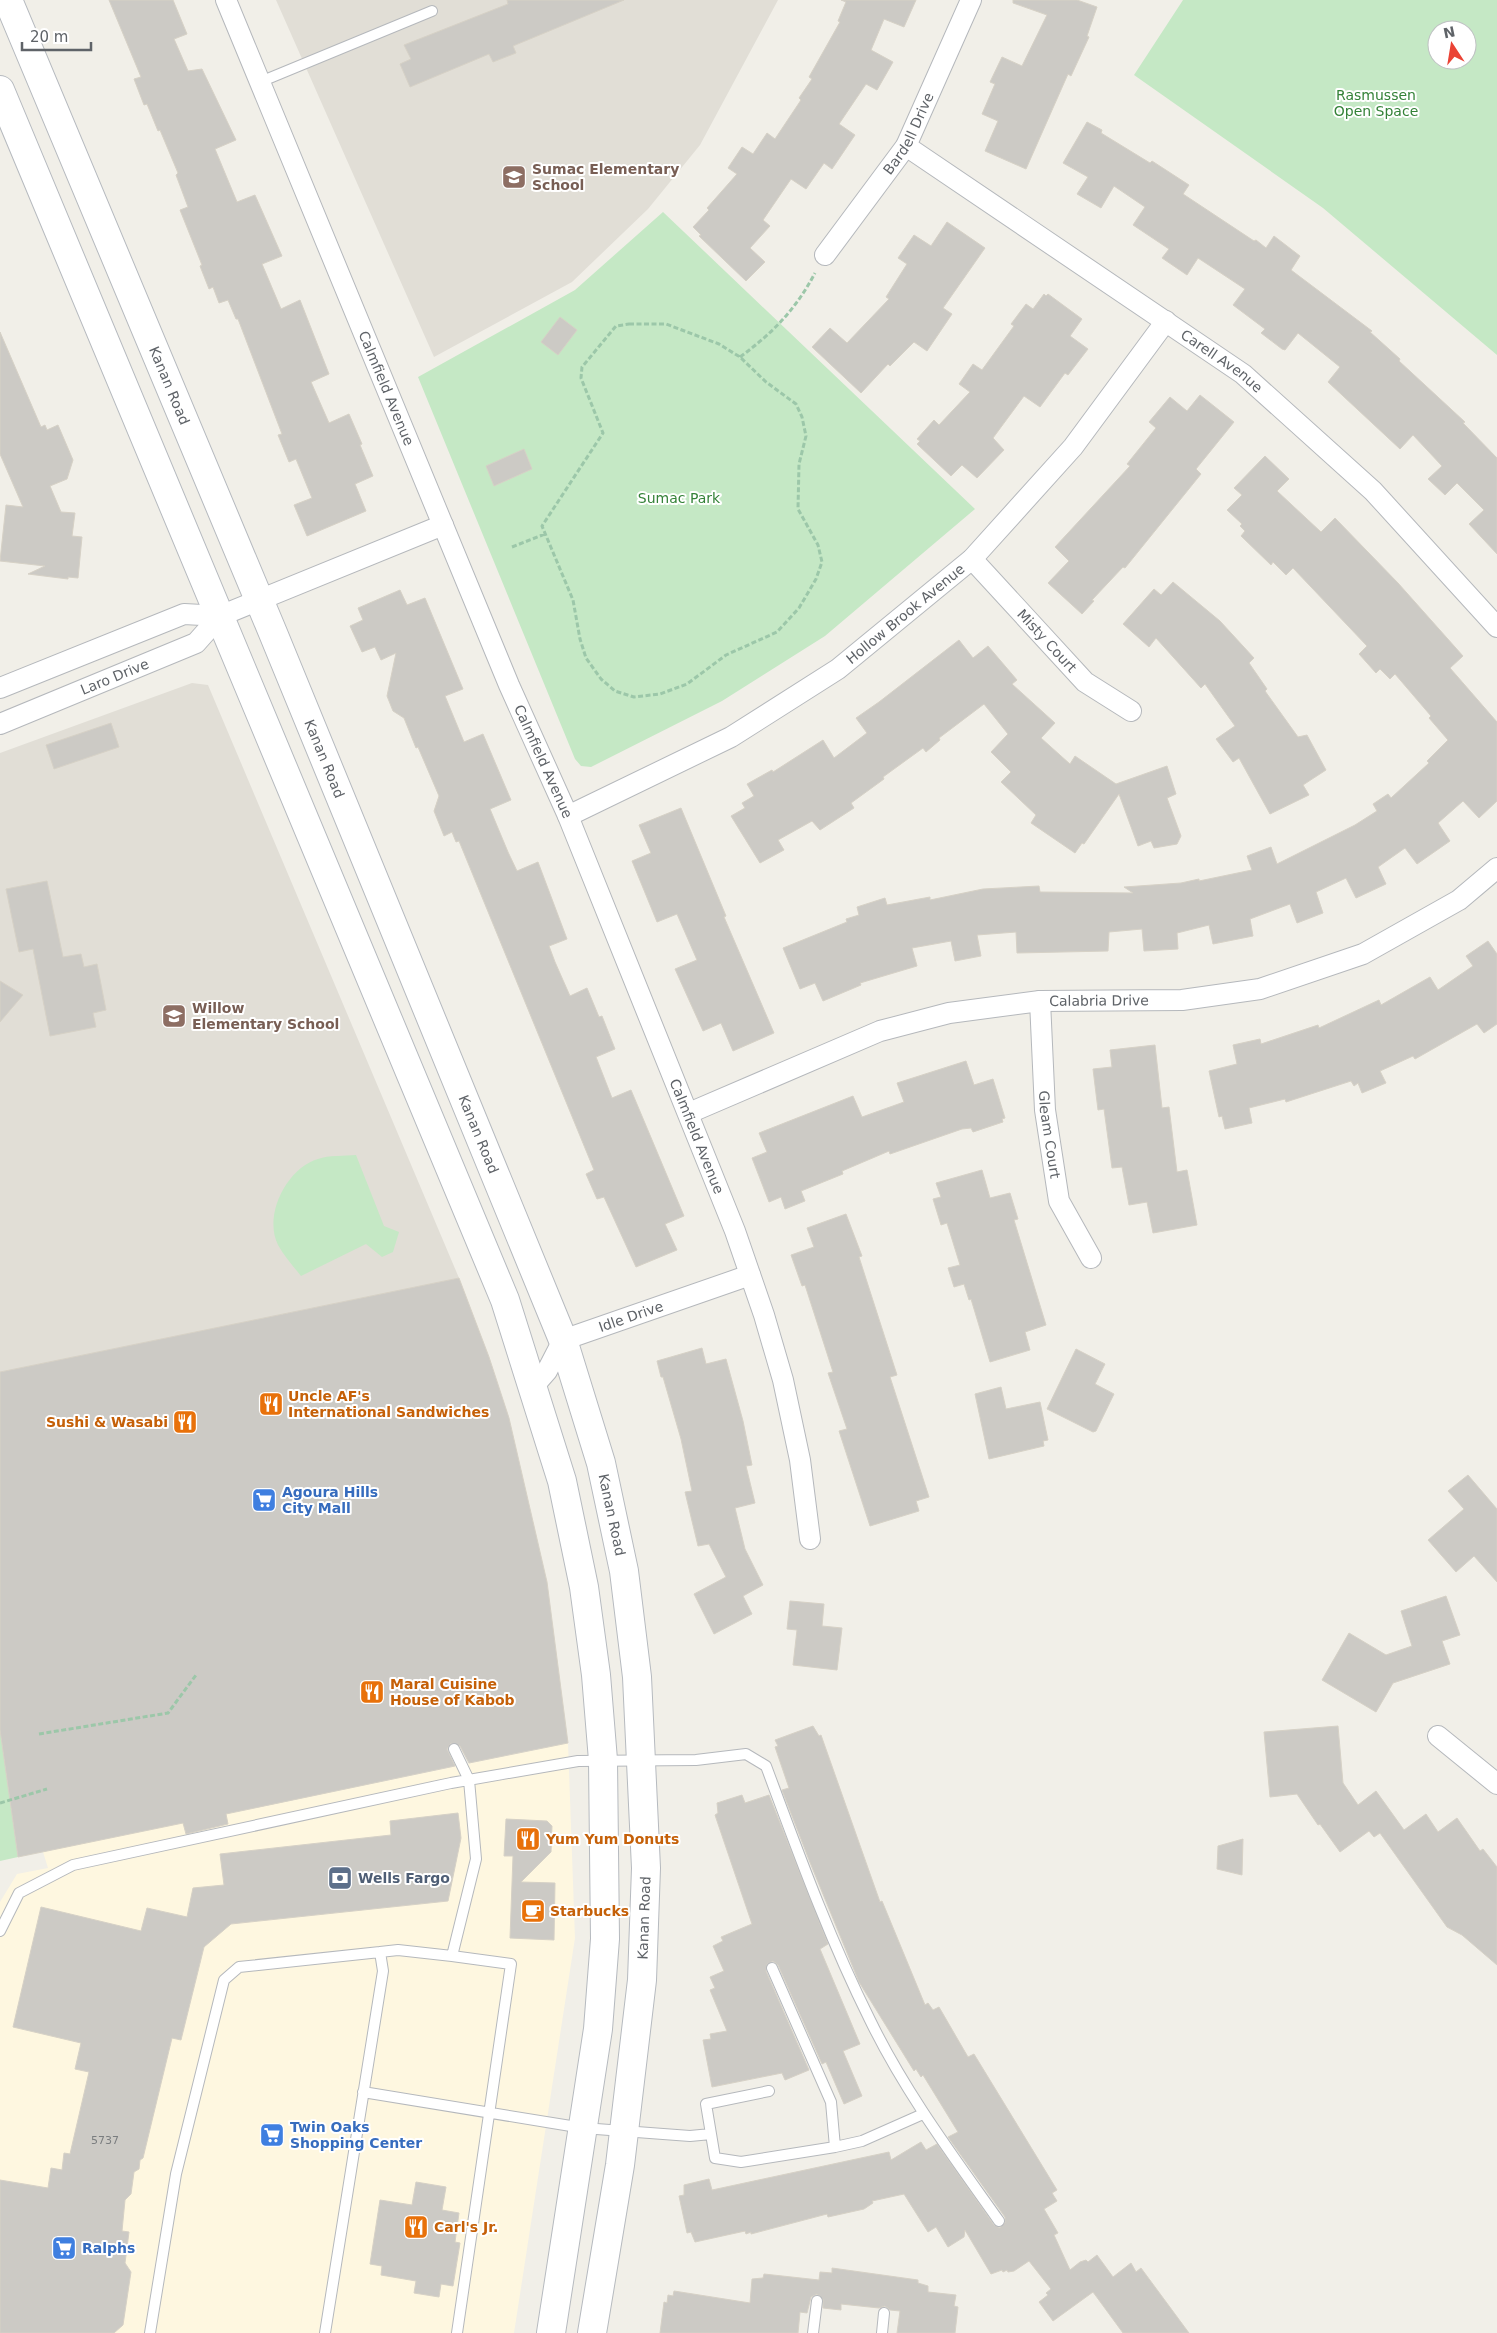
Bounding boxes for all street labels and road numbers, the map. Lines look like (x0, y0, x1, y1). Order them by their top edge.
street label: Bardell Drive (880, 90, 937, 177)
street label: Carell Avenue (1178, 326, 1266, 396)
street label: Calmfield Avenue (356, 328, 417, 448)
street label: Kanan Road (146, 344, 193, 427)
street label: Hollow Brook Avenue (843, 561, 968, 667)
street label: Misty Court (1014, 606, 1080, 676)
street label: Laro Drive (78, 655, 151, 698)
street label: Calmfield Avenue (511, 702, 576, 821)
street label: Kanan Road (301, 717, 348, 800)
street label: Calabria Drive (1049, 992, 1149, 1009)
street label: Calmfield Avenue (667, 1076, 727, 1196)
street label: Gleam Court (1036, 1090, 1064, 1180)
street label: Kanan Road (455, 1093, 502, 1176)
street label: Idle Drive (596, 1298, 665, 1335)
street label: Kanan Road (595, 1472, 629, 1557)
street label: Kanan Road (635, 1876, 653, 1960)

